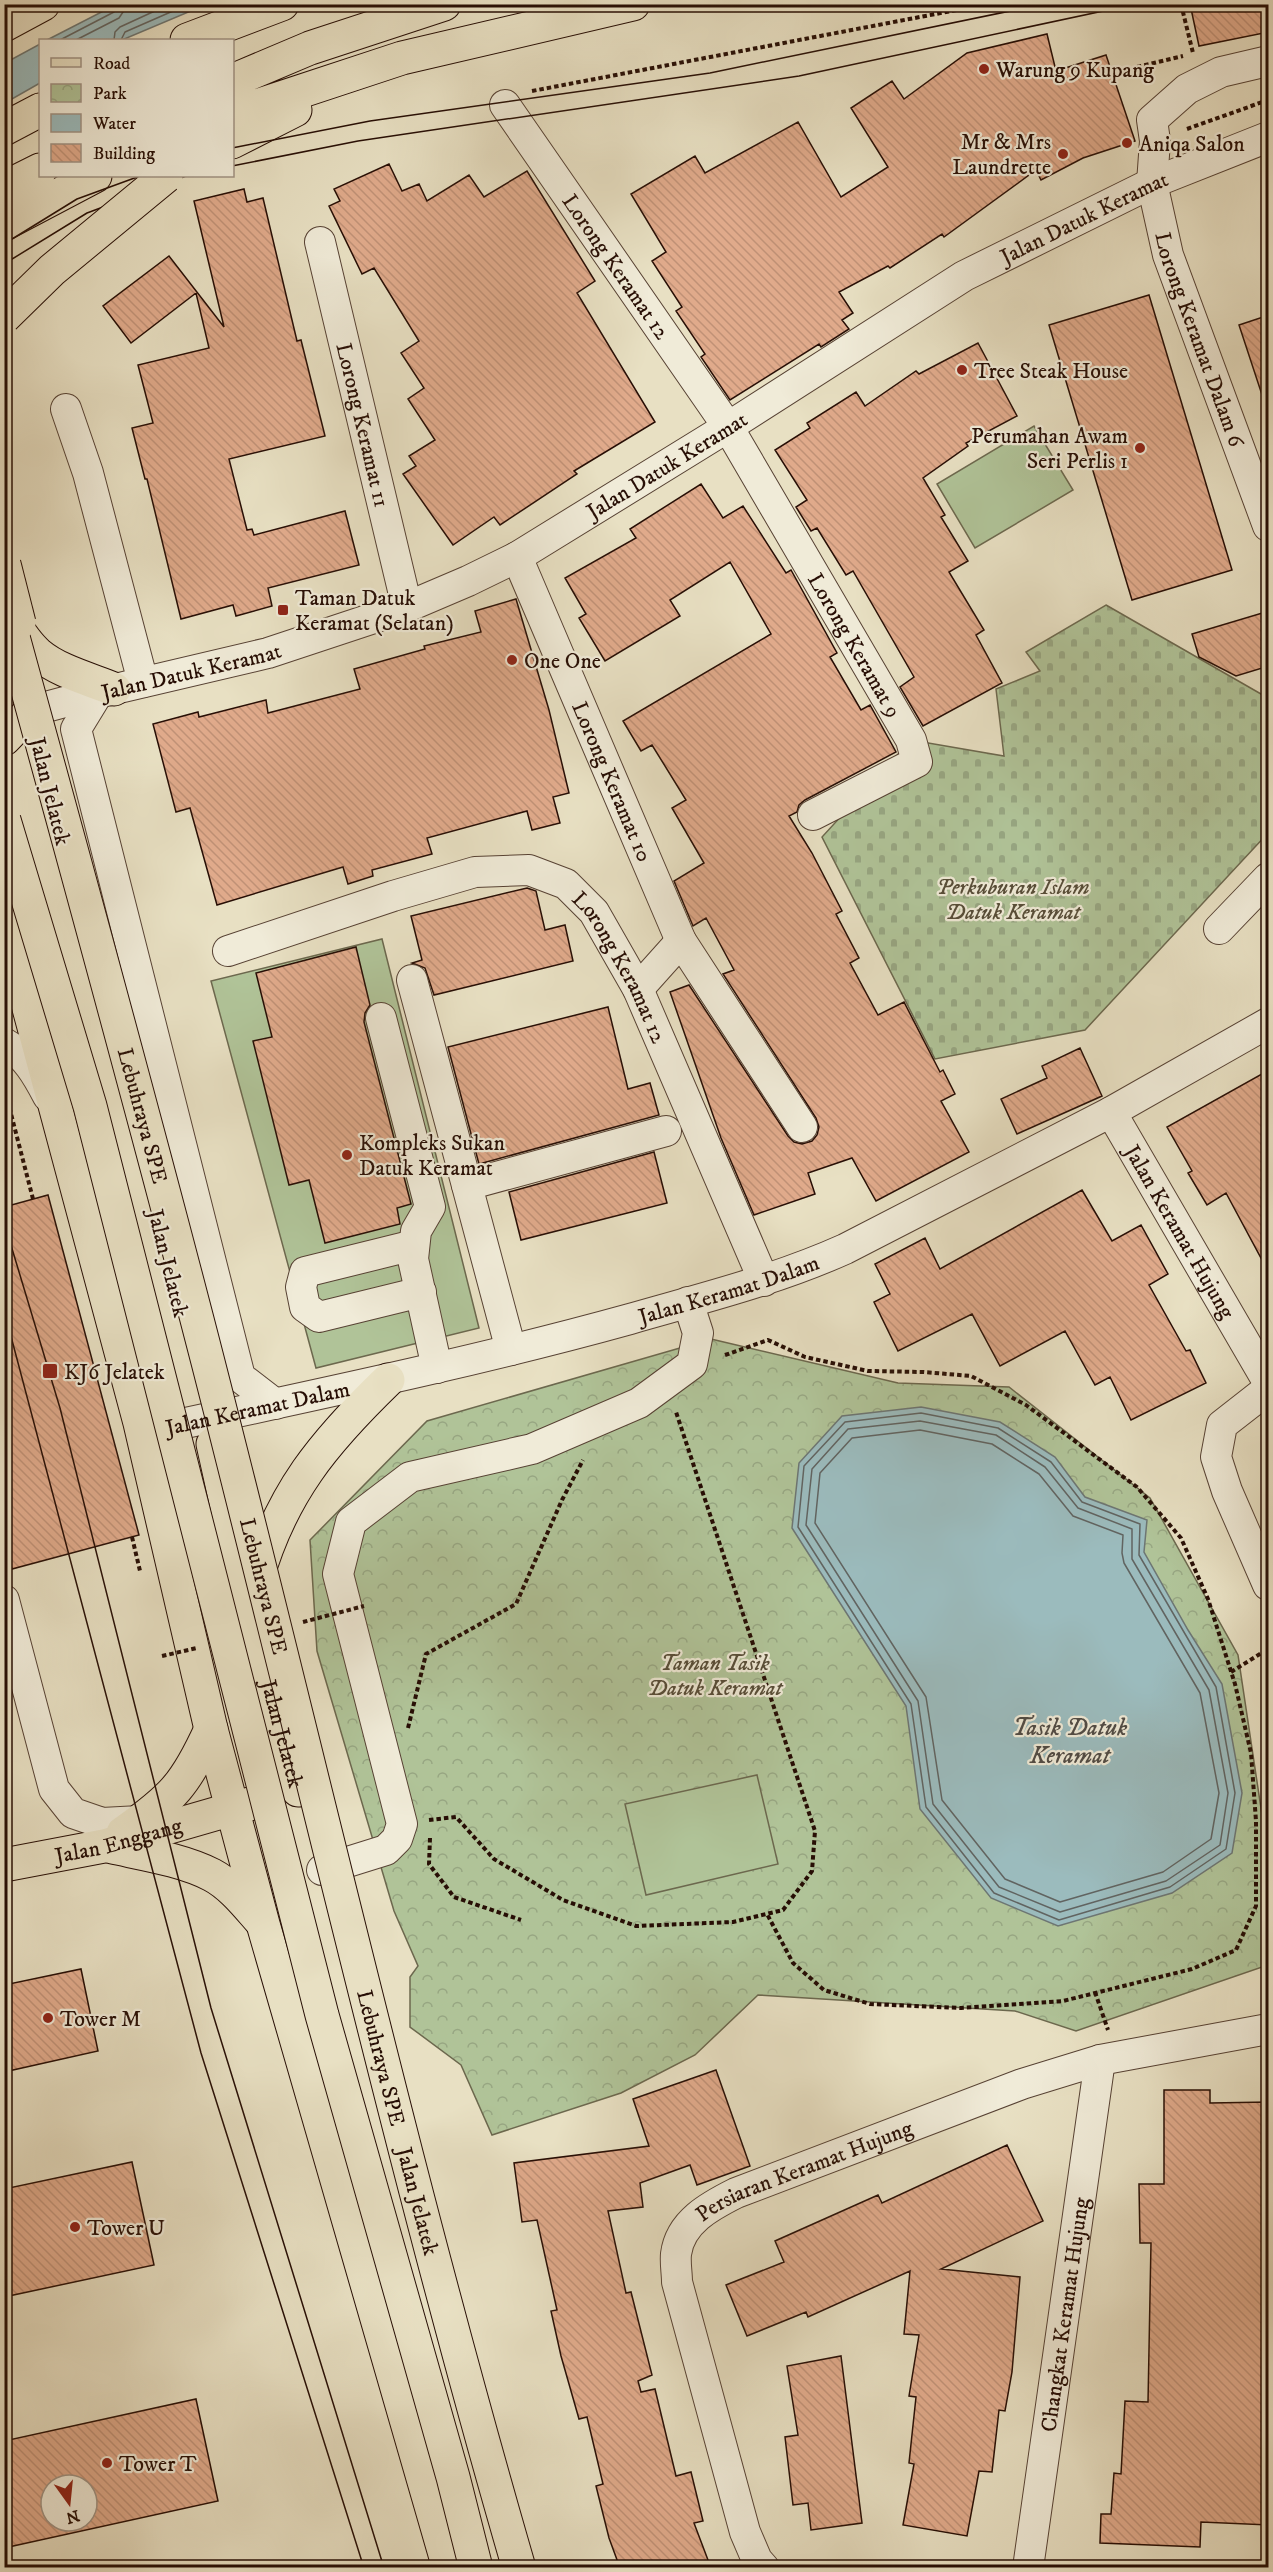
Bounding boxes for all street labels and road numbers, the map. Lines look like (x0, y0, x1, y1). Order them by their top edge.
street label: Jalan Datuk Keramat (994, 166, 1172, 272)
street label: Lorong Keramat 12 (556, 189, 675, 345)
street label: Lorong Keramat Dalam 6 (1148, 230, 1250, 452)
street label: Lorong Keramat 11 (330, 340, 395, 510)
street label: Jalan Datuk Keramat (580, 406, 753, 527)
street label: Lorong Keramat 9 (801, 568, 907, 723)
street label: Jalan Datuk Keramat (97, 638, 285, 707)
street label: Lorong Keramat 10 (565, 698, 658, 866)
street label: Jalan Jelatek (23, 733, 76, 848)
street label: Lorong Keramat 12 (566, 886, 672, 1048)
street label: Lebuhraya SPE (111, 1045, 173, 1187)
street label: Jalan Keramat Hujung (1117, 1139, 1240, 1324)
street label: Jalan Jelatek (141, 1205, 194, 1320)
street label: Jalan Keramat Dalam (634, 1249, 823, 1331)
street label: Jalan Keramat Dalam (161, 1376, 352, 1442)
street label: Lebuhraya SPE (233, 1516, 293, 1657)
street label: Jalan Jelatek (254, 1675, 309, 1791)
street label: Jalan Enggang (51, 1812, 185, 1870)
street label: Lebuhraya SPE (350, 1987, 410, 2129)
street label: Persiaran Keramat Hujung (691, 2115, 917, 2228)
street label: Jalan Jelatek (390, 2143, 444, 2258)
street label: Changkat Keramat Hujung (1035, 2196, 1095, 2434)

